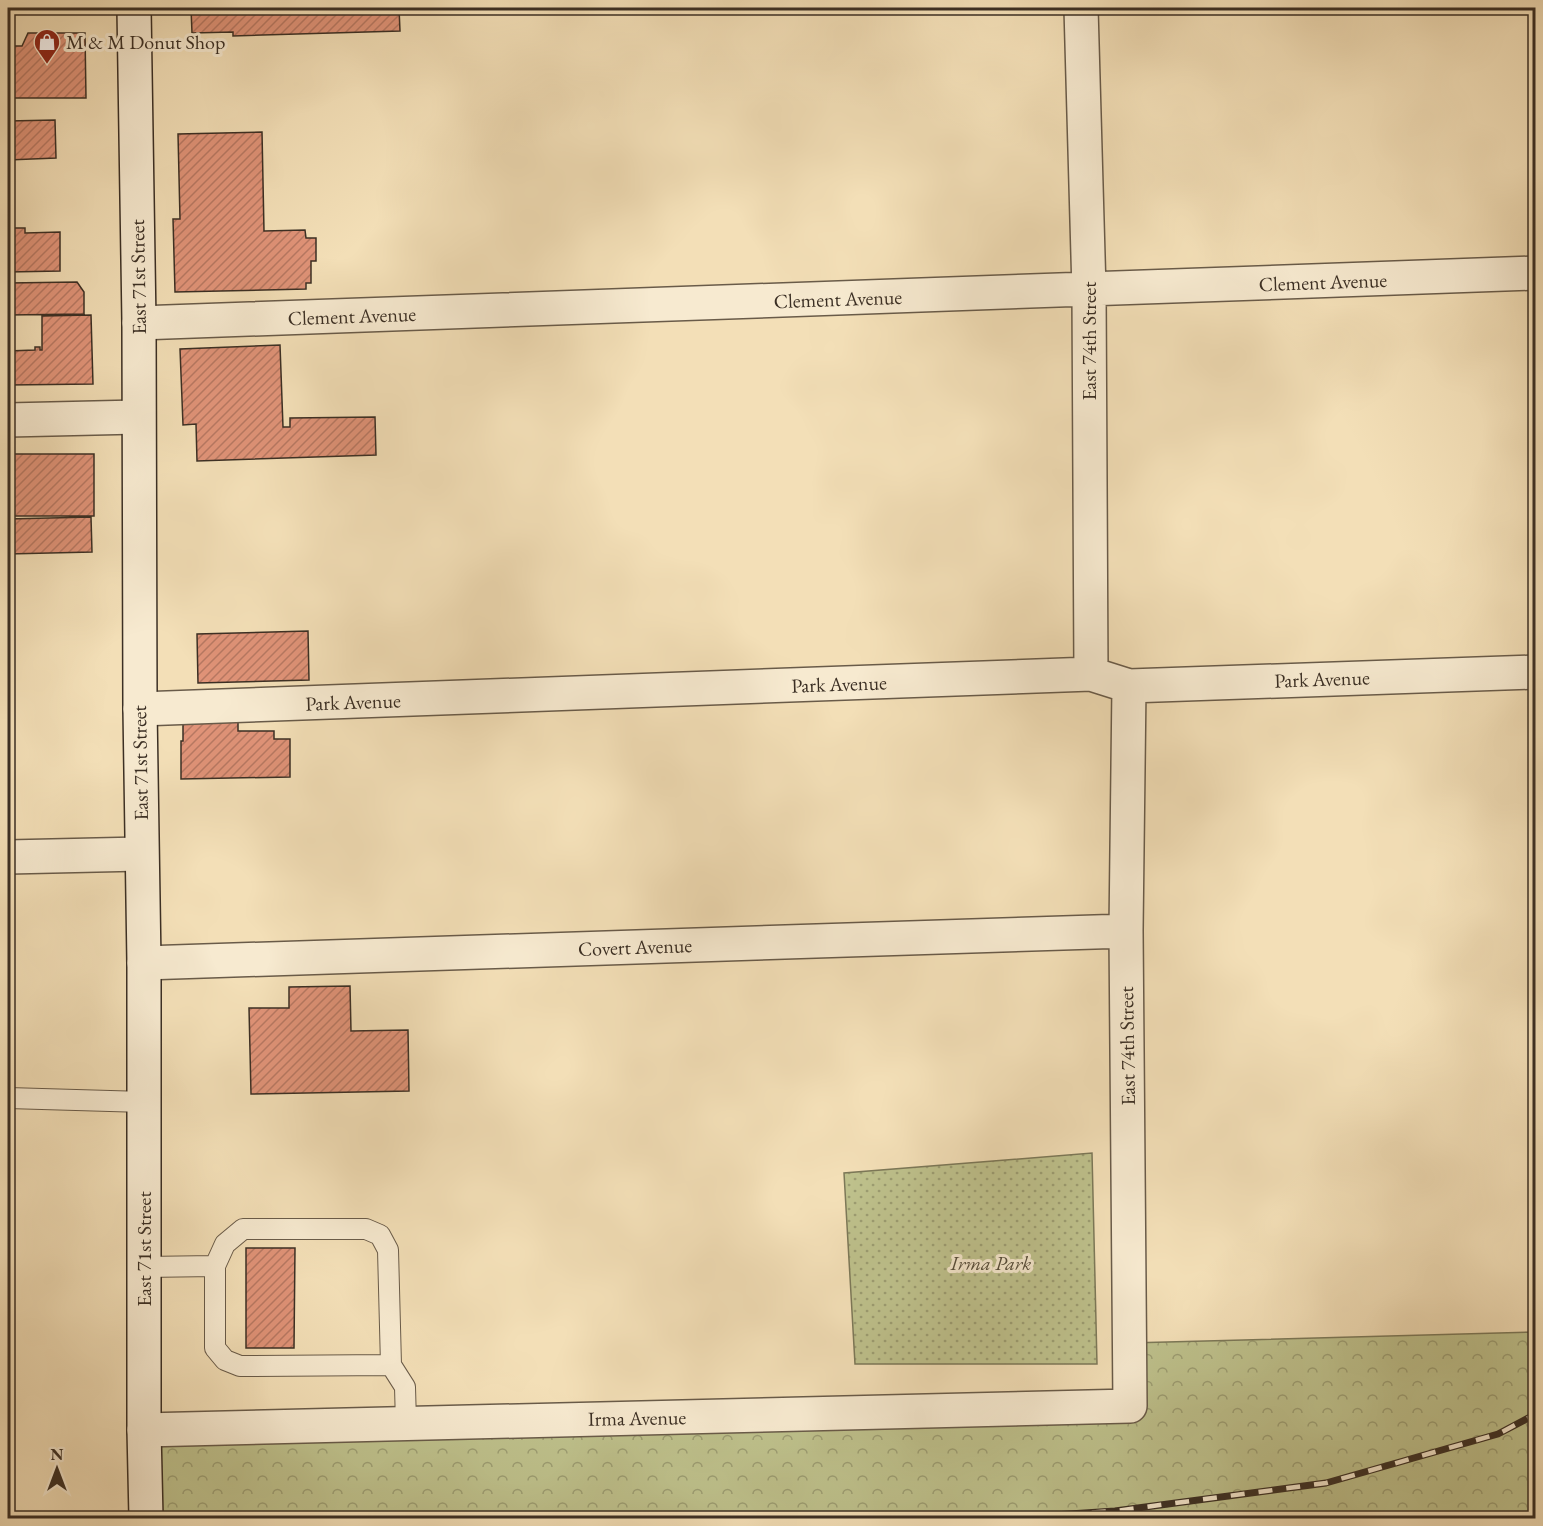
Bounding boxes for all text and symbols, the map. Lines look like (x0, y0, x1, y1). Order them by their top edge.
shop icon: M & M Donut Shop (32, 27, 62, 65)
place label: M & M Donut Shop (66, 29, 225, 55)
street label: East 71st Street (124, 218, 152, 335)
street label: Clement Avenue (1258, 267, 1388, 297)
street label: East 74th Street (1076, 281, 1102, 401)
street label: Clement Avenue (773, 284, 903, 314)
street label: Clement Avenue (287, 301, 417, 331)
street label: Park Avenue (1274, 664, 1370, 694)
street label: Park Avenue (791, 669, 887, 699)
street label: Park Avenue (305, 687, 401, 717)
street label: East 71st Street (126, 704, 154, 821)
street label: Covert Avenue (577, 932, 693, 962)
street label: East 74th Street (1113, 985, 1141, 1106)
street label: East 71st Street (131, 1191, 157, 1307)
park label: Irma Park (950, 1250, 1031, 1276)
street label: Irma Avenue (588, 1404, 687, 1432)
north arrow (27, 1439, 87, 1499)
text: N (51, 1444, 64, 1465)

